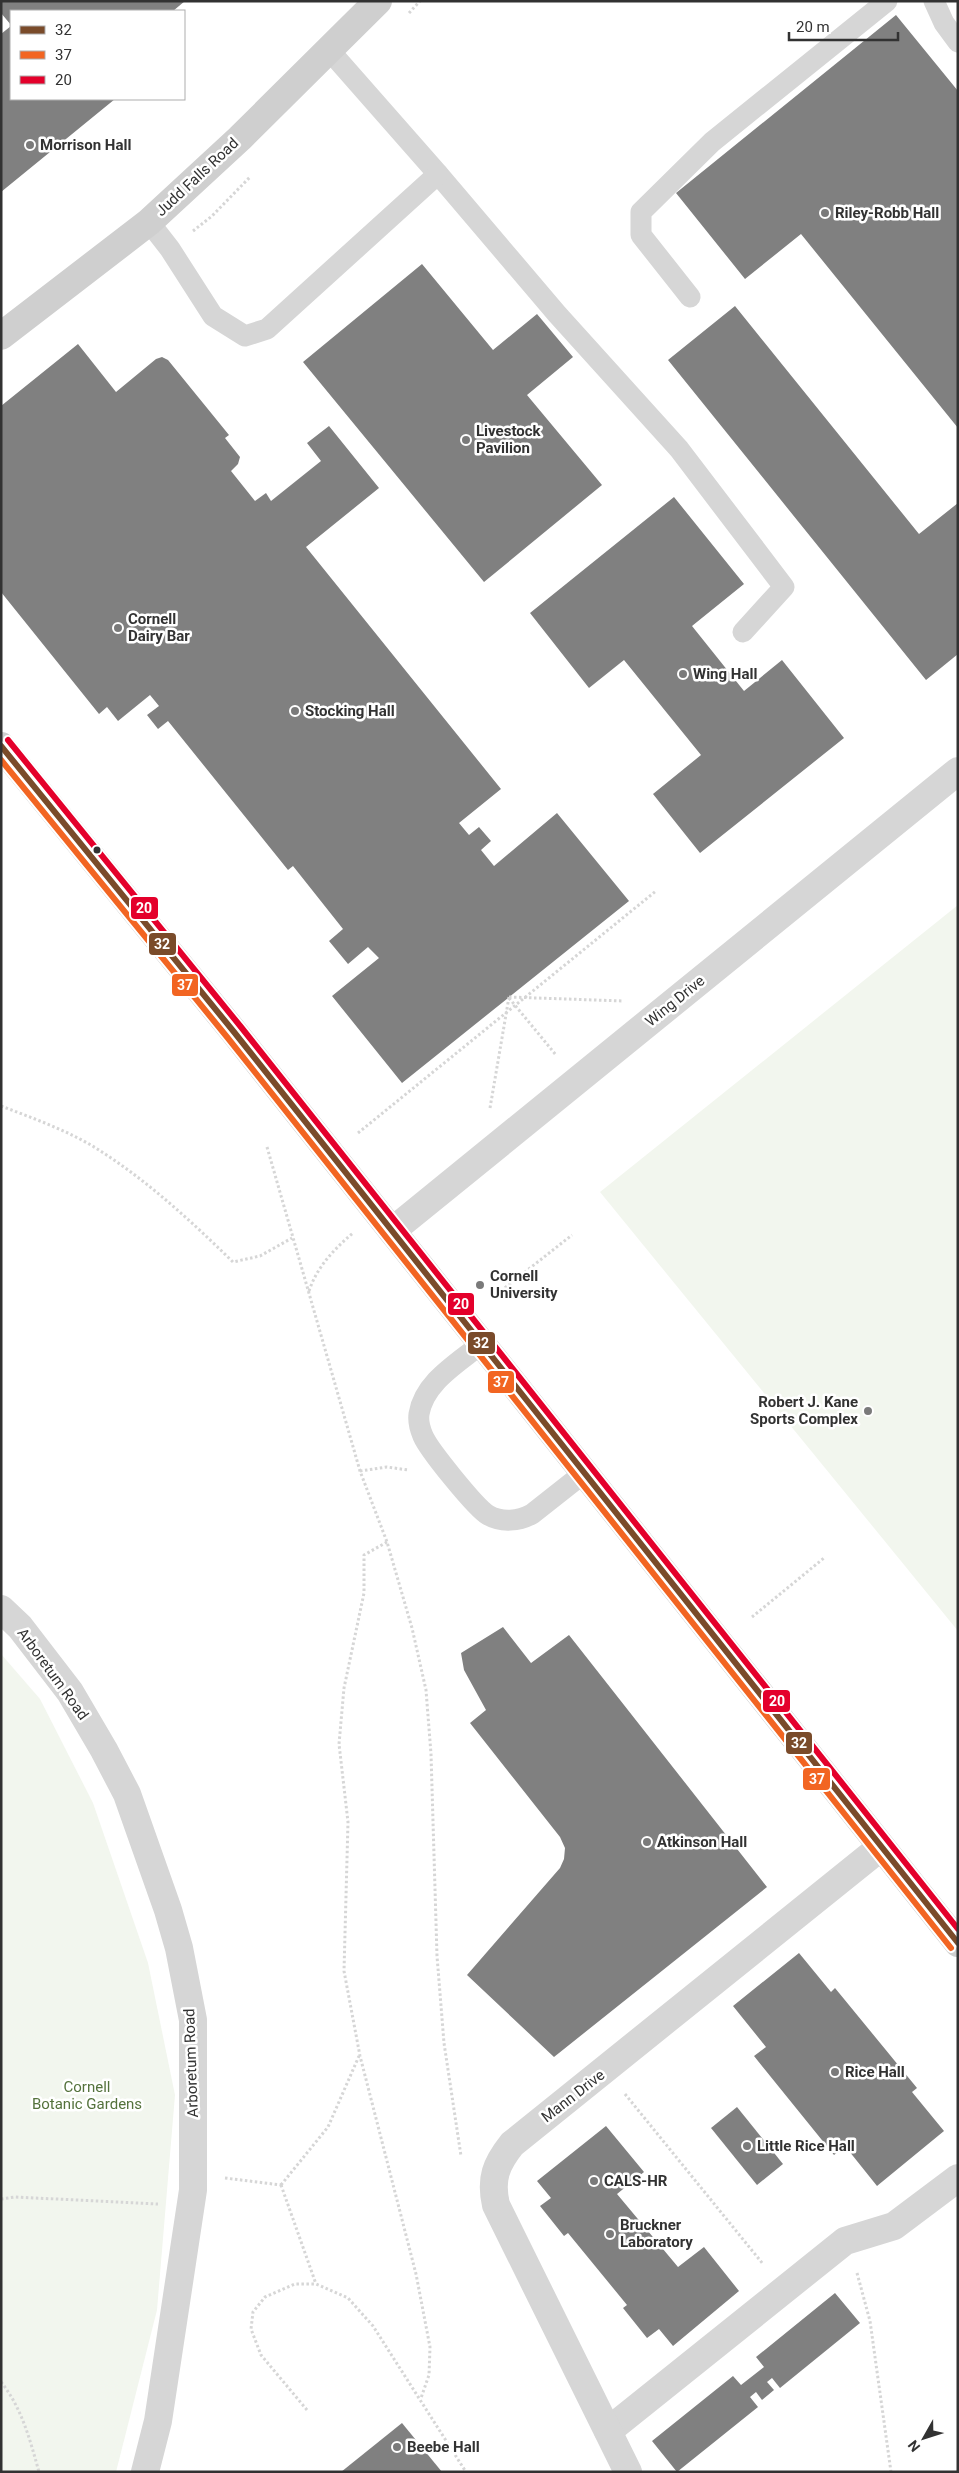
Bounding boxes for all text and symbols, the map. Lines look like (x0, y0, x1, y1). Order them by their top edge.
legend (10, 10, 185, 100)
scale bar (789, 10, 898, 42)
text: 20 m (796, 18, 830, 36)
text: 32 (55, 21, 72, 39)
text: 37 (55, 46, 72, 64)
text: 20 (55, 71, 72, 89)
street label: Judd Falls Road (152, 134, 242, 220)
place label: Morrison Hall (40, 136, 131, 154)
marker: Morrison Hall (24, 139, 36, 151)
place label: Riley-Robb Hall (835, 204, 939, 222)
marker: Riley-Robb Hall (819, 207, 831, 219)
place label: Livestock Pavilion (476, 422, 542, 457)
marker: Livestock Pavilion (460, 434, 472, 446)
place label: Cornell Dairy Bar (128, 610, 190, 645)
marker: Cornell Dairy Bar (112, 622, 124, 634)
place label: Wing Hall (693, 665, 757, 683)
marker: Wing Hall (677, 668, 689, 680)
place label: Stocking Hall (305, 702, 395, 720)
marker: Stocking Hall (289, 705, 301, 717)
unlabelled marker (92, 845, 102, 855)
line badge: 20 (130, 896, 159, 920)
text: 20 (136, 900, 152, 916)
line badge: 32 (148, 932, 177, 956)
text: 32 (154, 936, 170, 952)
street label: Wing Drive (642, 972, 708, 1030)
line badge: 37 (171, 973, 199, 997)
text: 37 (177, 977, 193, 993)
place label: Cornell University (490, 1267, 558, 1302)
marker: Cornell University (474, 1279, 486, 1291)
line badge: 20 (447, 1292, 475, 1316)
text: 20 (453, 1296, 469, 1312)
line badge: 32 (467, 1331, 496, 1355)
text: 32 (473, 1335, 489, 1351)
line badge: 37 (487, 1370, 515, 1394)
text: 37 (493, 1374, 509, 1390)
place label: Robert J. Kane Sports Complex (750, 1393, 858, 1428)
marker: Robert J. Kane Sports Complex (862, 1405, 874, 1417)
street label: Arboretum Road (14, 1625, 92, 1723)
line badge: 20 (762, 1689, 791, 1713)
text: 20 (769, 1693, 785, 1709)
line badge: 32 (785, 1731, 813, 1755)
text: 32 (791, 1735, 807, 1751)
line badge: 37 (802, 1767, 831, 1791)
text: 37 (809, 1771, 825, 1787)
place label: Atkinson Hall (657, 1833, 747, 1851)
marker: Atkinson Hall (641, 1836, 653, 1848)
street label: Arboretum Road (180, 2008, 202, 2118)
place label: Rice Hall (845, 2063, 905, 2081)
street label: Mann Drive (538, 2066, 608, 2126)
marker: Rice Hall (829, 2066, 841, 2078)
park label: Cornell Botanic Gardens (32, 2078, 142, 2113)
place label: Little Rice Hall (757, 2137, 855, 2155)
marker: Little Rice Hall (741, 2140, 753, 2152)
place label: CALS-HR (604, 2172, 668, 2190)
marker: CALS-HR (588, 2175, 600, 2187)
place label: Bruckner Laboratory (620, 2216, 693, 2251)
marker: Bruckner Laboratory (604, 2228, 616, 2240)
north arrow (899, 2413, 949, 2463)
text: N (905, 2437, 923, 2455)
place label: Beebe Hall (407, 2438, 480, 2456)
marker: Beebe Hall (391, 2441, 403, 2453)

